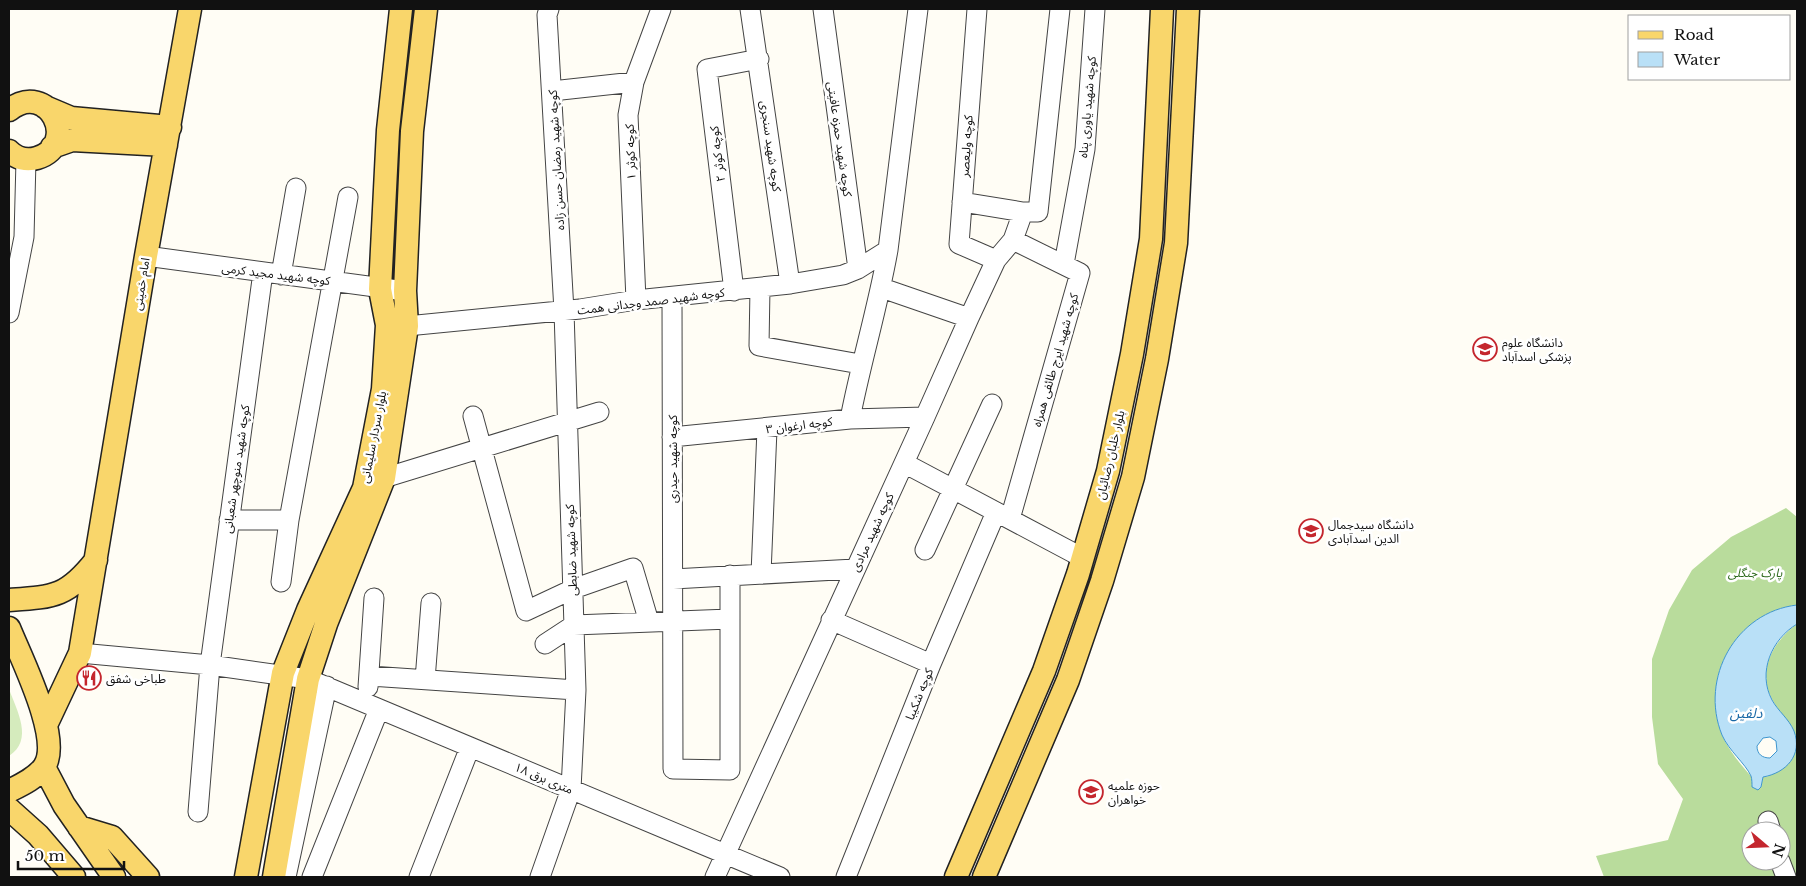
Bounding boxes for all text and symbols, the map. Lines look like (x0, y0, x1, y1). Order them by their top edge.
legend (1628, 15, 1791, 80)
text: Road (1674, 25, 1714, 44)
text: Water (1673, 50, 1721, 69)
street label: کوچه شهید یاوری پناه (1075, 54, 1100, 159)
street label: کوچه شهید حمزه عافیتی (823, 81, 856, 199)
street label: کوچه شهید رمضان حسن زاده (545, 88, 568, 231)
street label: کوچه شهید سنجری (756, 100, 785, 194)
street label: کوچه ولیعصر (956, 113, 977, 179)
street label: کوچه کوثر ۱ (621, 123, 640, 180)
street label: کوچه کوثر ۲ (706, 124, 729, 183)
street label: امام خمینی (129, 256, 155, 312)
street label: کوچه شهید مجید کرمی (221, 260, 332, 289)
street label: کوچه شهید صمد وجدانی همت (576, 284, 727, 319)
street label: کوچه شهید ایرج طائفی همراه (1029, 291, 1083, 429)
place label: دانشگاه علوم پزشکی اسدآباد (1502, 335, 1572, 365)
school or university icon: دانشگاه علوم پزشکی اسدآباد (1472, 336, 1498, 362)
street label: بلوار سردار سلیمانی (357, 390, 389, 484)
street label: کوچه شهید منوچهر شعبانی (220, 403, 254, 534)
street label: بلوار خلبان رضائیان (1092, 409, 1128, 501)
street label: کوچه ارغوان ۳ (765, 413, 834, 438)
street label: کوچه شهید حیدری (665, 414, 681, 503)
street label: کوچه شهید مرادی (847, 489, 898, 574)
street label: کوچه شهید ضابطی (562, 503, 581, 596)
place label: دانشگاه سیدجمال الدین اسدآبادی (1328, 517, 1414, 546)
school or university icon: دانشگاه سیدجمال الدین اسدآبادی (1298, 518, 1324, 544)
park label: پارک جنگلی (1728, 565, 1783, 581)
restaurant icon: طباخی شفق (76, 665, 102, 691)
street label: کوچه شکیبا (902, 665, 938, 722)
place label: طباخی شفق (106, 671, 166, 687)
water label: دلفین (1730, 704, 1763, 722)
street label: ۱۸ متری برق (512, 759, 576, 797)
place label: حوزه علمیه خواهران (1108, 778, 1160, 807)
school or university icon: حوزه علمیه خواهران (1078, 779, 1104, 805)
north arrow (1741, 821, 1791, 871)
scale bar (18, 838, 124, 870)
text: N (1768, 841, 1789, 859)
text: 50 m (25, 846, 65, 865)

